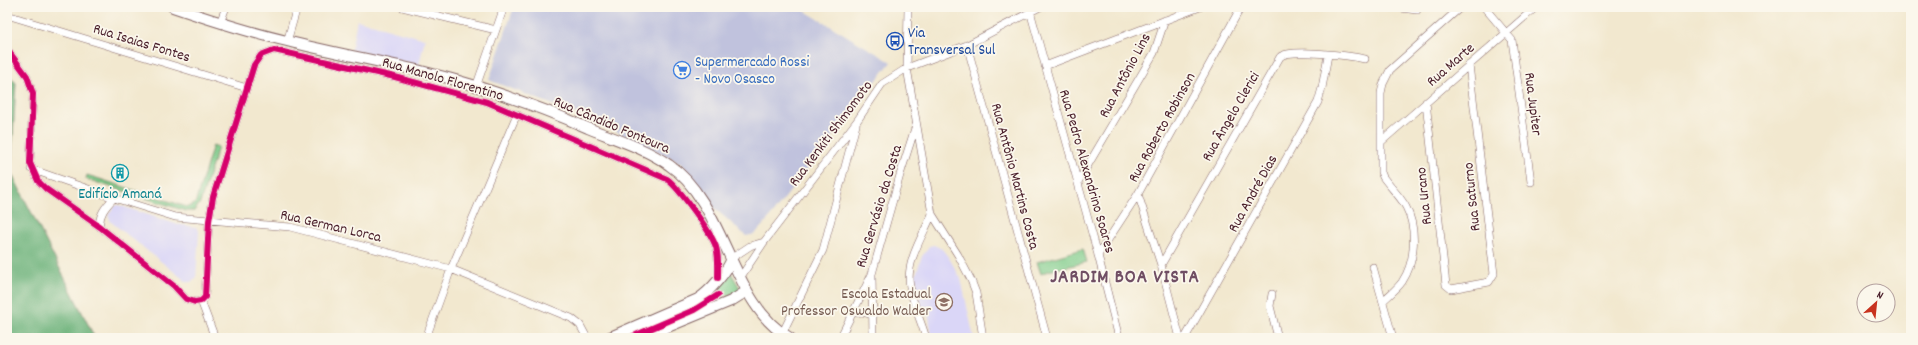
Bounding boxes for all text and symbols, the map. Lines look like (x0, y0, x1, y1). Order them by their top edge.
street label: Rua Isaias Fontes (90, 19, 193, 69)
place label: Via Transversal Sul (908, 23, 996, 62)
street label: Rua Antônio Lins (1094, 30, 1157, 122)
bus stop icon: Via Transversal Sul (885, 31, 905, 51)
street label: Rua Marte (1422, 38, 1481, 93)
street label: Rua Manolo Florentino (379, 52, 506, 108)
place label: Supermercado Rossi - Novo Osasco (695, 52, 809, 91)
supermarket icon: Supermercado Rossi - Novo Osasco (672, 60, 692, 80)
street label: Rua Ângelo Clerici (1197, 68, 1266, 166)
street label: Rua Roberto Robinson (1123, 69, 1202, 187)
street label: Rua Jupiter (1517, 71, 1547, 138)
street label: Rua Kenkiti Shimomoto (784, 76, 879, 192)
street label: Rua Pedro Alexandrino Soares (1052, 87, 1120, 256)
street label: Rua Cândido Fontoura (550, 91, 674, 161)
street label: Rua Antônio Martins Costa (984, 101, 1044, 253)
street label: Rua Gervásio da Costa (851, 142, 909, 271)
street label: Rua André Dias (1223, 151, 1284, 237)
street label: Rua Saturno (1458, 161, 1488, 232)
building icon: Edifício Amaná (110, 163, 130, 183)
street label: Rua Urano (1411, 166, 1439, 226)
place label: Edifício Amaná (78, 184, 162, 206)
street label: Rua German Lorca (278, 205, 384, 249)
district label: JARDIM BOA VISTA (1050, 265, 1200, 292)
north arrow (1856, 283, 1896, 323)
place label: Escola Estadual Professor Oswaldo Walder (781, 284, 931, 323)
text: N (1874, 288, 1886, 304)
school or university icon: Escola Estadual Professor Oswaldo Walder (934, 292, 954, 312)

